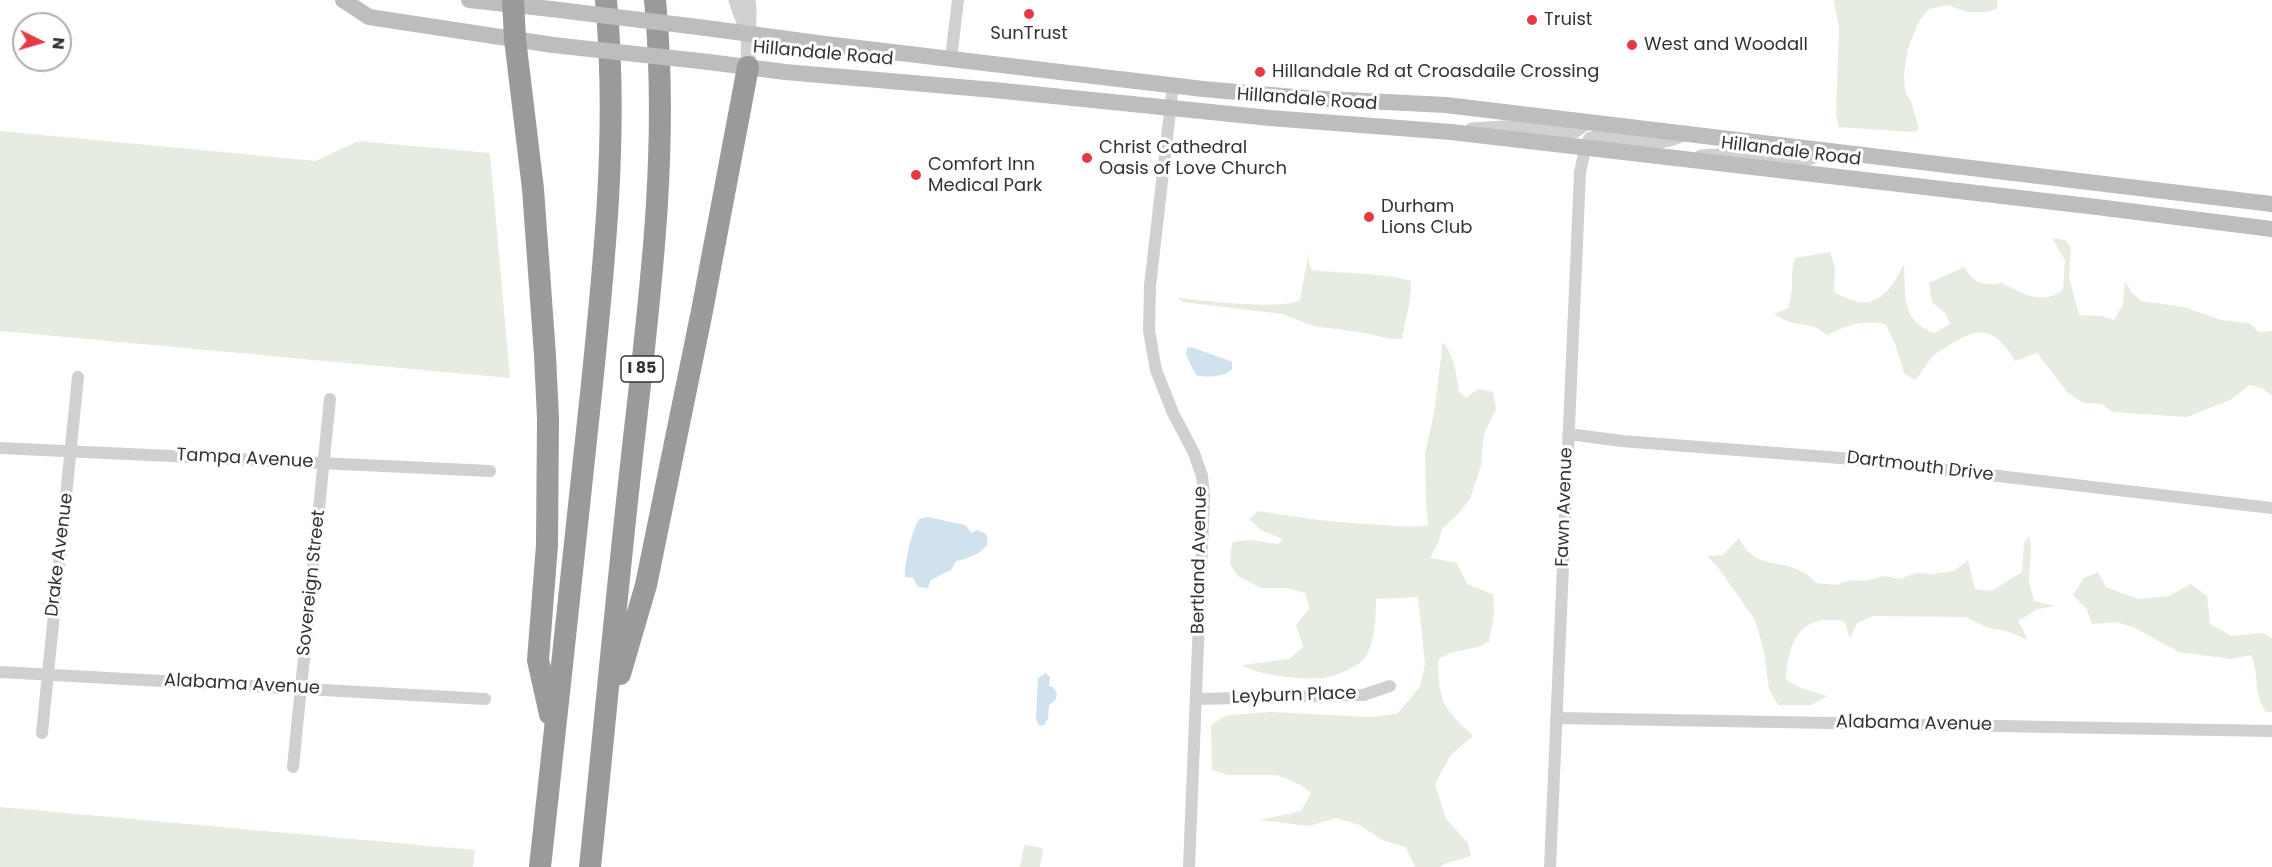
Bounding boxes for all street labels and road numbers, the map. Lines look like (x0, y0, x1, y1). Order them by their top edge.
street label: Hillandale Road (752, 37, 894, 71)
street label: Hillandale Road (1236, 84, 1378, 116)
street label: Hillandale Road (1720, 133, 1862, 171)
road number: I 85 (621, 356, 663, 382)
street label: Tampa Avenue (176, 445, 314, 473)
street label: Fawn Avenue (1552, 447, 1578, 567)
street label: Dartmouth Drive (1845, 447, 1995, 487)
street label: Bertland Avenue (1188, 486, 1212, 634)
street label: Drake Avenue (42, 492, 78, 618)
street label: Sovereign Street (294, 509, 330, 657)
street label: Alabama Avenue (163, 670, 321, 700)
street label: Leyburn Place (1231, 683, 1357, 709)
street label: Alabama Avenue (1836, 712, 1992, 736)

